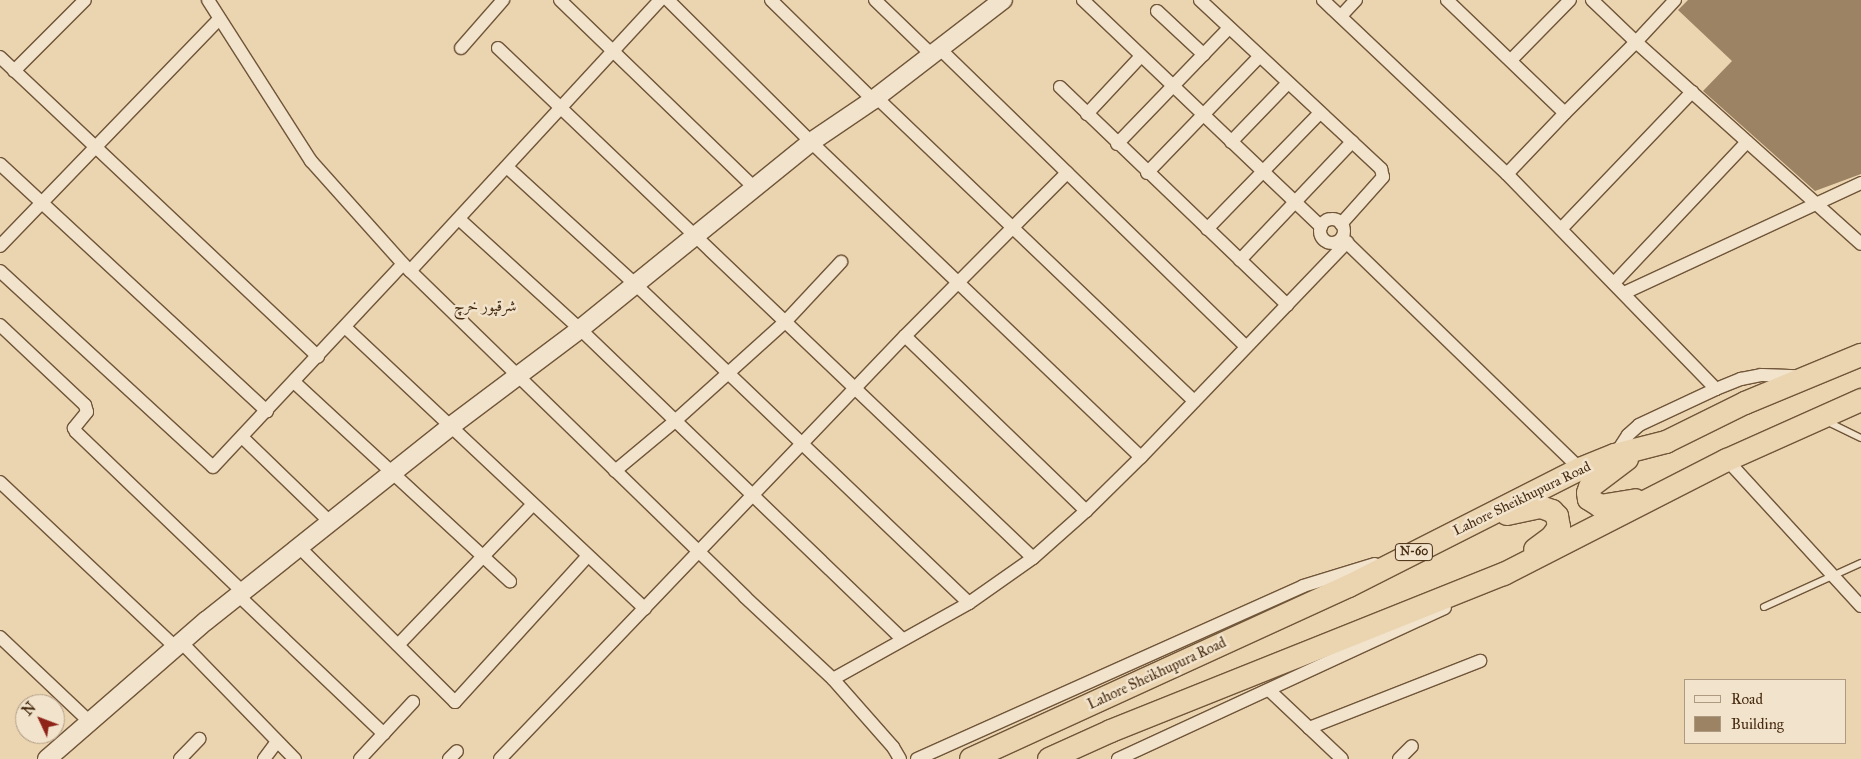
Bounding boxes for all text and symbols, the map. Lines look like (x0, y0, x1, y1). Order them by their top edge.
district label: شرقپور خرچ (454, 296, 516, 316)
street label: Lahore Sheikhupura Road (1451, 458, 1593, 540)
road number: N-60 (1394, 542, 1434, 562)
street label: Lahore Sheikhupura Road (1085, 635, 1229, 713)
legend (1684, 679, 1846, 744)
text: Road (1731, 690, 1763, 708)
north arrow (15, 694, 65, 744)
text: N (19, 699, 40, 719)
text: Building (1731, 715, 1784, 733)

